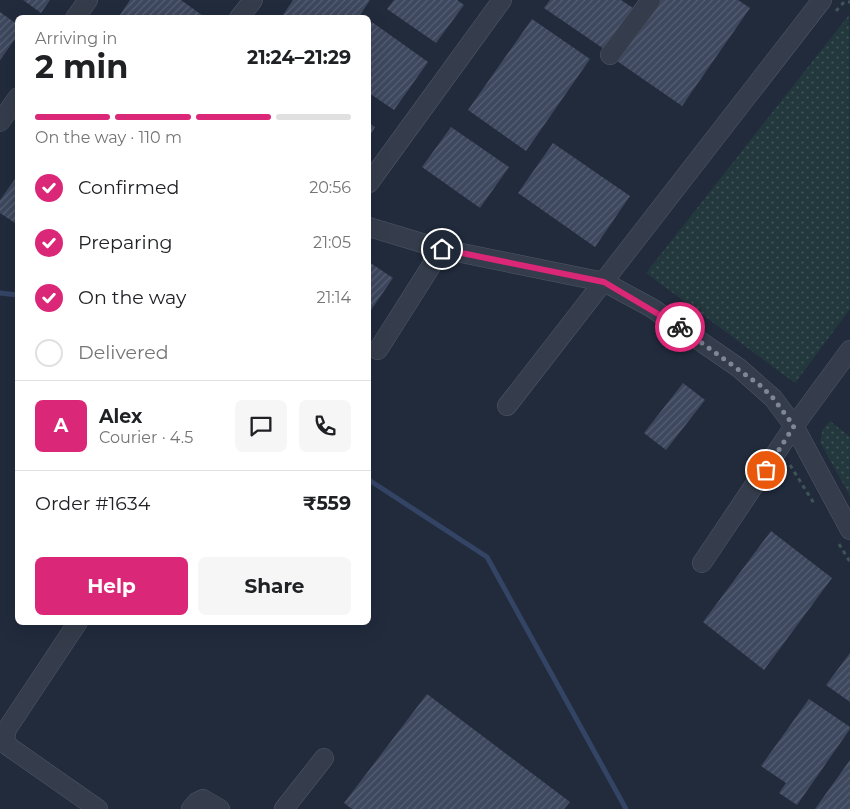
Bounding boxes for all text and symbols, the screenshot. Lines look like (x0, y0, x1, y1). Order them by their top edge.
text: Arriving in (35, 29, 117, 48)
text: 21:24–21:29 (247, 46, 351, 69)
text: 2 min (35, 47, 128, 86)
text: On the way · 110 m (35, 128, 182, 147)
icon: check (35, 174, 63, 202)
text: Confirmed (78, 176, 179, 199)
text: 20:56 (309, 178, 351, 197)
pin (421, 228, 463, 270)
icon: check (35, 229, 63, 257)
text: Preparing (78, 231, 173, 254)
text: 21:05 (313, 233, 351, 252)
icon: home (428, 235, 456, 263)
icon: check (35, 284, 63, 312)
text: On the way (78, 286, 186, 309)
text: 21:14 (316, 288, 351, 307)
courier (655, 302, 705, 352)
icon: bike (666, 313, 694, 341)
text: Delivered (78, 341, 169, 364)
button: chat (235, 400, 287, 452)
button: phone (299, 400, 351, 452)
text: Alex (99, 405, 142, 428)
text: A (54, 414, 68, 437)
text: Courier · 4.5 (99, 428, 193, 447)
pin (745, 449, 787, 491)
icon: bag (752, 456, 780, 484)
text: Order #1634 (35, 492, 150, 515)
text: ₹559 (303, 492, 351, 515)
button: Help (35, 557, 188, 615)
button: Share (198, 557, 351, 615)

